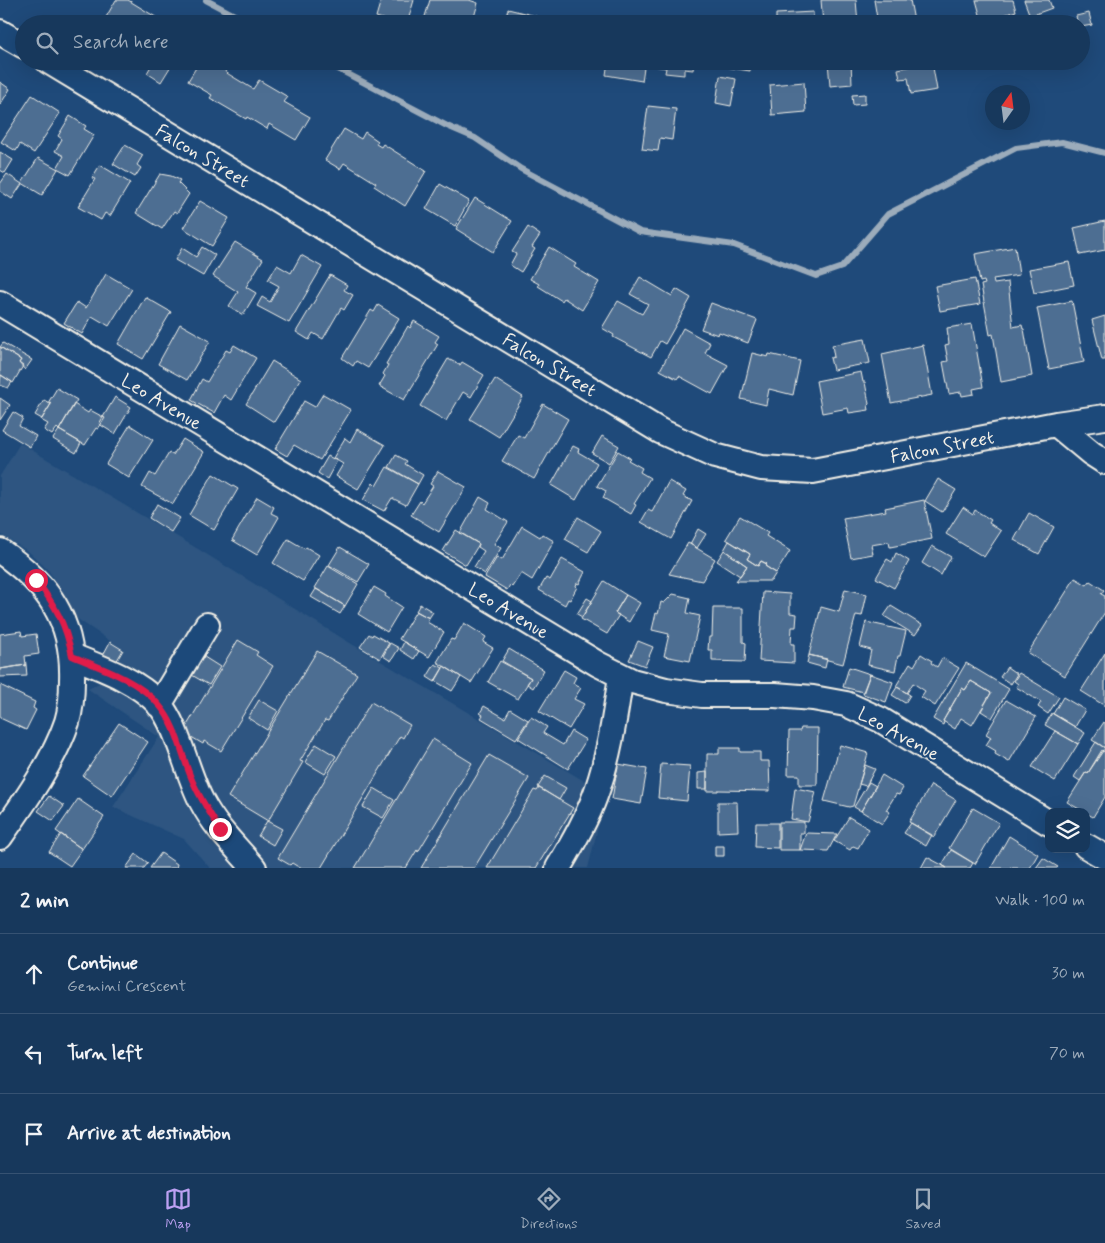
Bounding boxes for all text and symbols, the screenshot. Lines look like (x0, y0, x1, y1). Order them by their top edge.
search box (15, 15, 1090, 70)
icon: search (33, 29, 61, 57)
text: Search here (73, 30, 169, 55)
north arrow (985, 85, 1030, 130)
street label: Falcon Street (151, 118, 254, 194)
street label: Falcon Street (498, 327, 601, 403)
street label: Leo Avenue (116, 368, 206, 436)
street label: Falcon Street (888, 425, 996, 470)
route start (25, 569, 48, 592)
street label: Leo Avenue (463, 577, 553, 645)
street label: Leo Avenue (853, 701, 944, 767)
map controls (1045, 808, 1090, 853)
button: layers (1045, 808, 1090, 853)
route end (209, 818, 232, 841)
text: 2 min (20, 887, 69, 915)
text: Walk · 100 m (995, 890, 1085, 911)
text: Continue (67, 951, 138, 976)
icon: ahead (20, 960, 48, 988)
text: 30 m (1052, 963, 1085, 984)
text: Gemini Crescent (67, 976, 186, 997)
icon: left (20, 1040, 48, 1068)
text: Turn left (67, 1041, 143, 1066)
text: 70 m (1049, 1043, 1085, 1064)
icon: arrive (20, 1120, 48, 1148)
text: Arrive at destination (67, 1121, 231, 1146)
tab: Map (164, 1185, 192, 1233)
tab: Directions (520, 1185, 578, 1233)
tab: Saved (906, 1185, 941, 1233)

